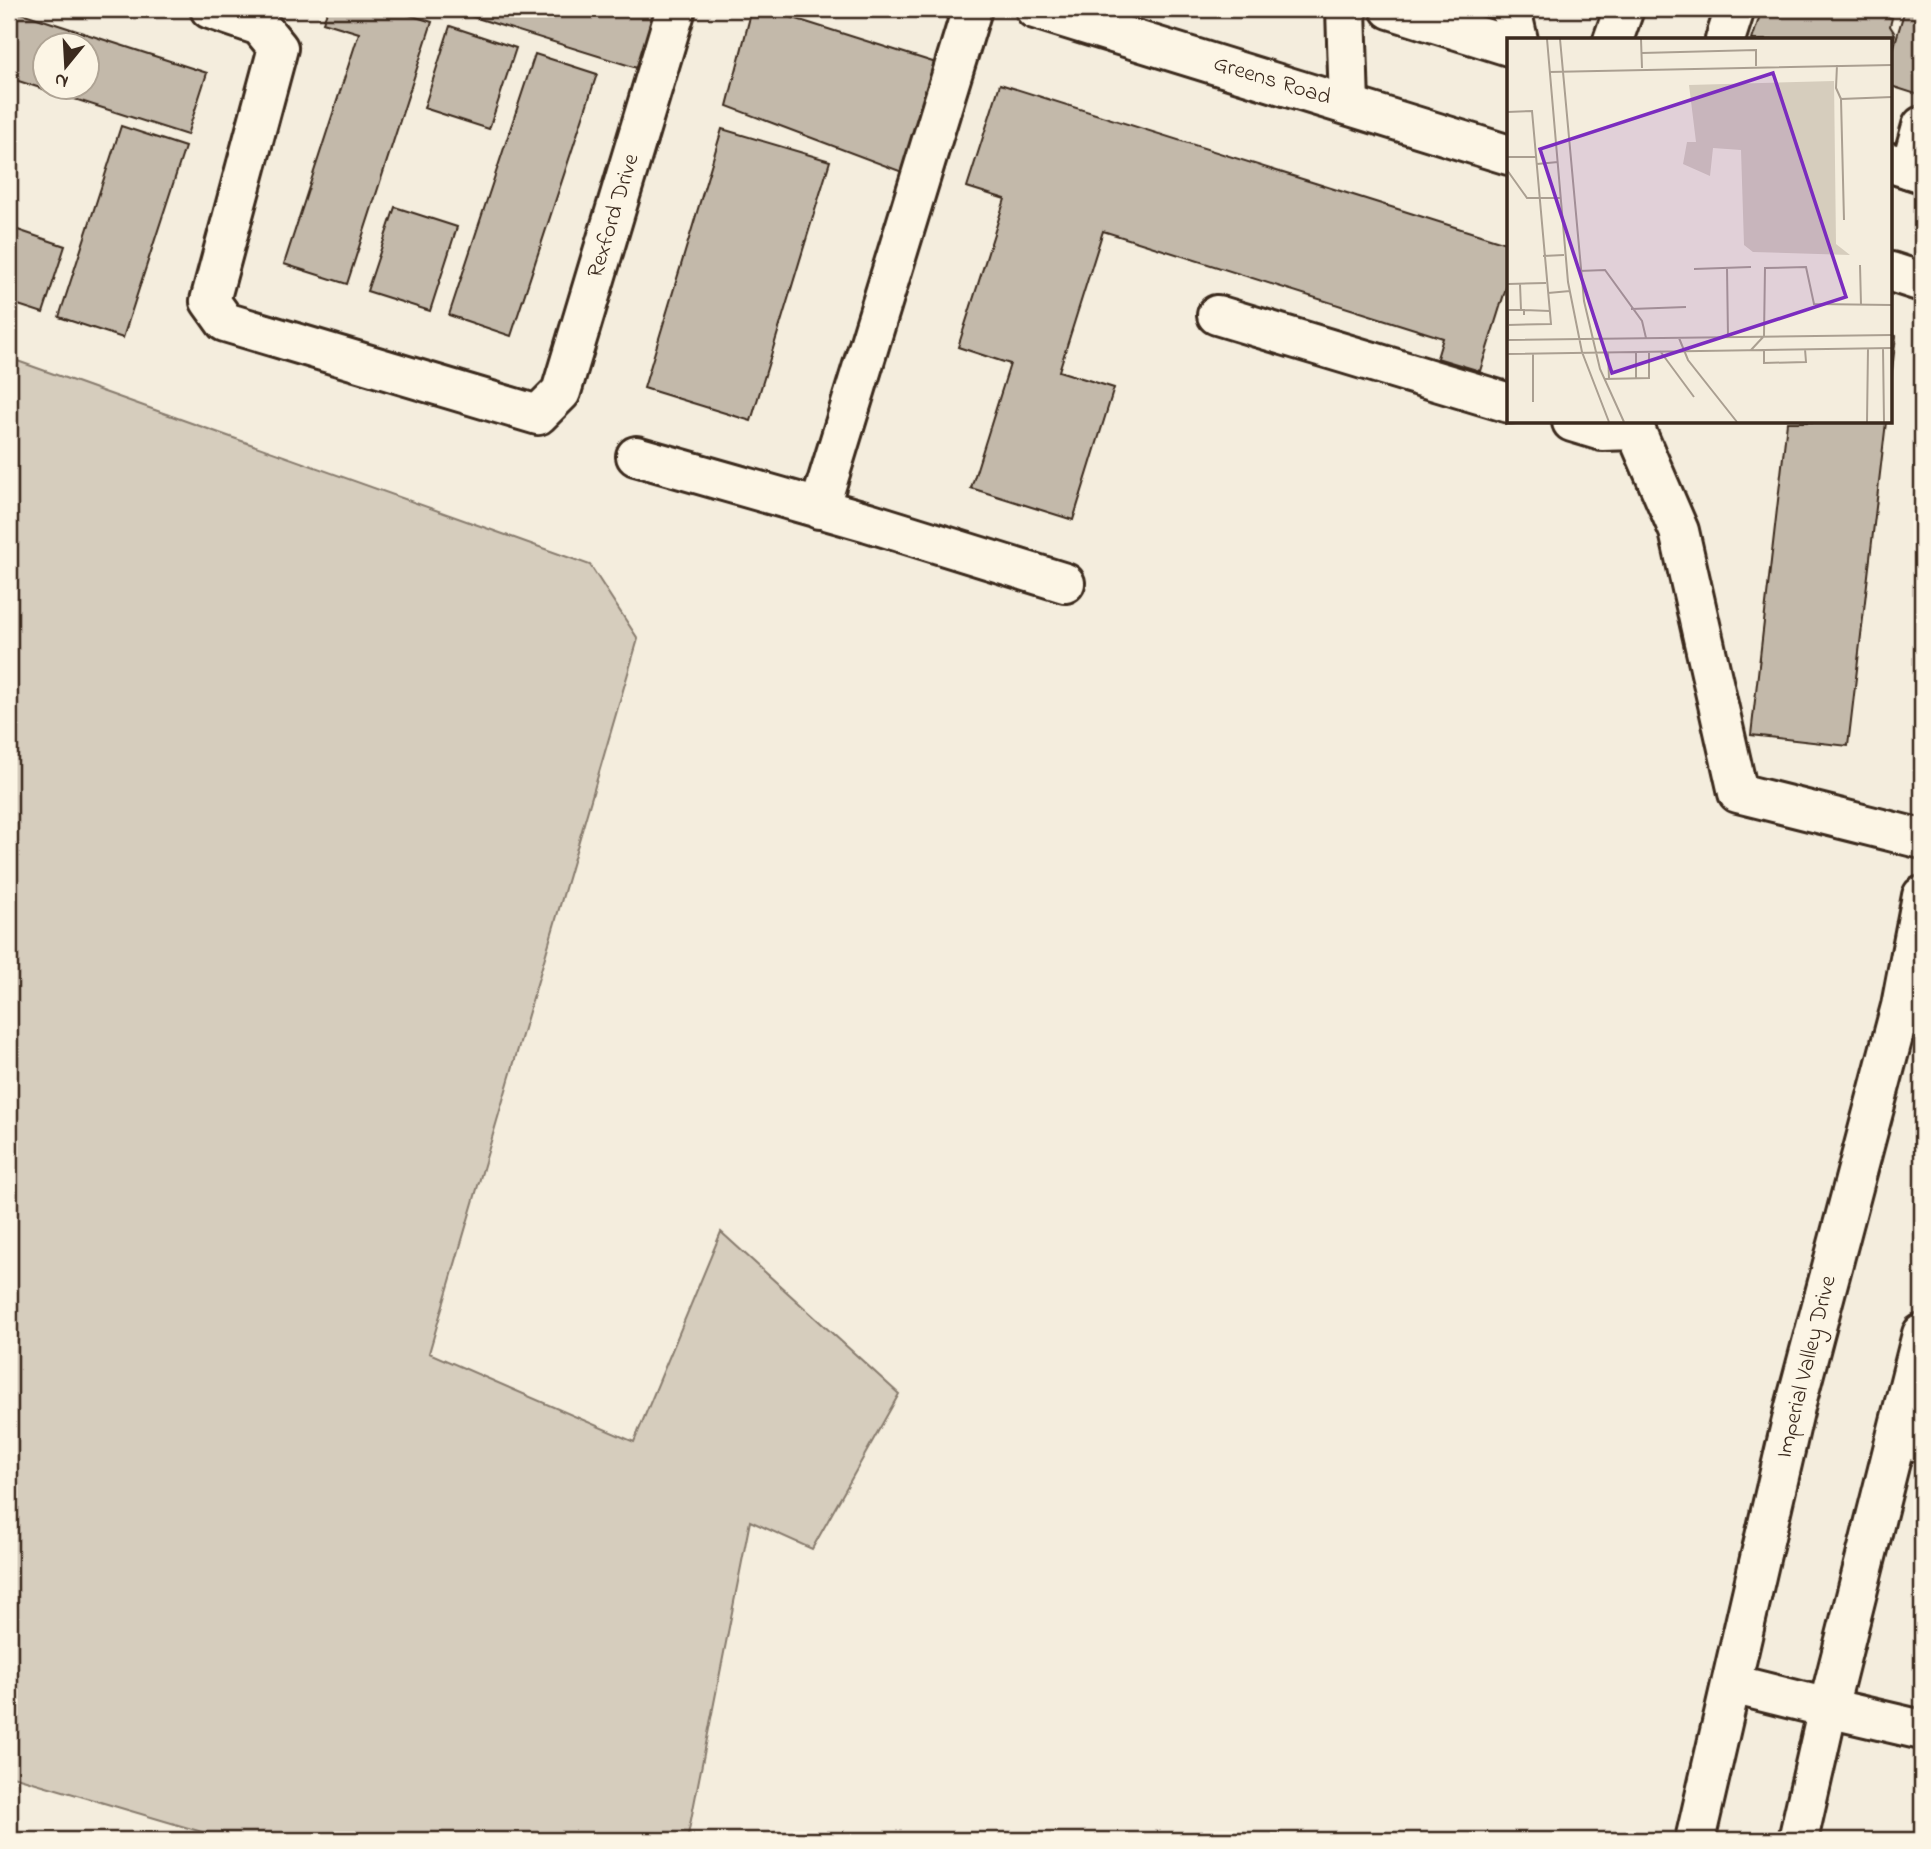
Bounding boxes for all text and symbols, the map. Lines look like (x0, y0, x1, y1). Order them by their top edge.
north arrow (32, 32, 102, 102)
inset map (1507, 38, 1892, 424)
street label: Greens Road (1209, 48, 1335, 114)
text: N (51, 65, 72, 95)
street label: Rexford Drive (579, 149, 649, 282)
street label: Imperial Valley Drive (1768, 1272, 1848, 1462)

